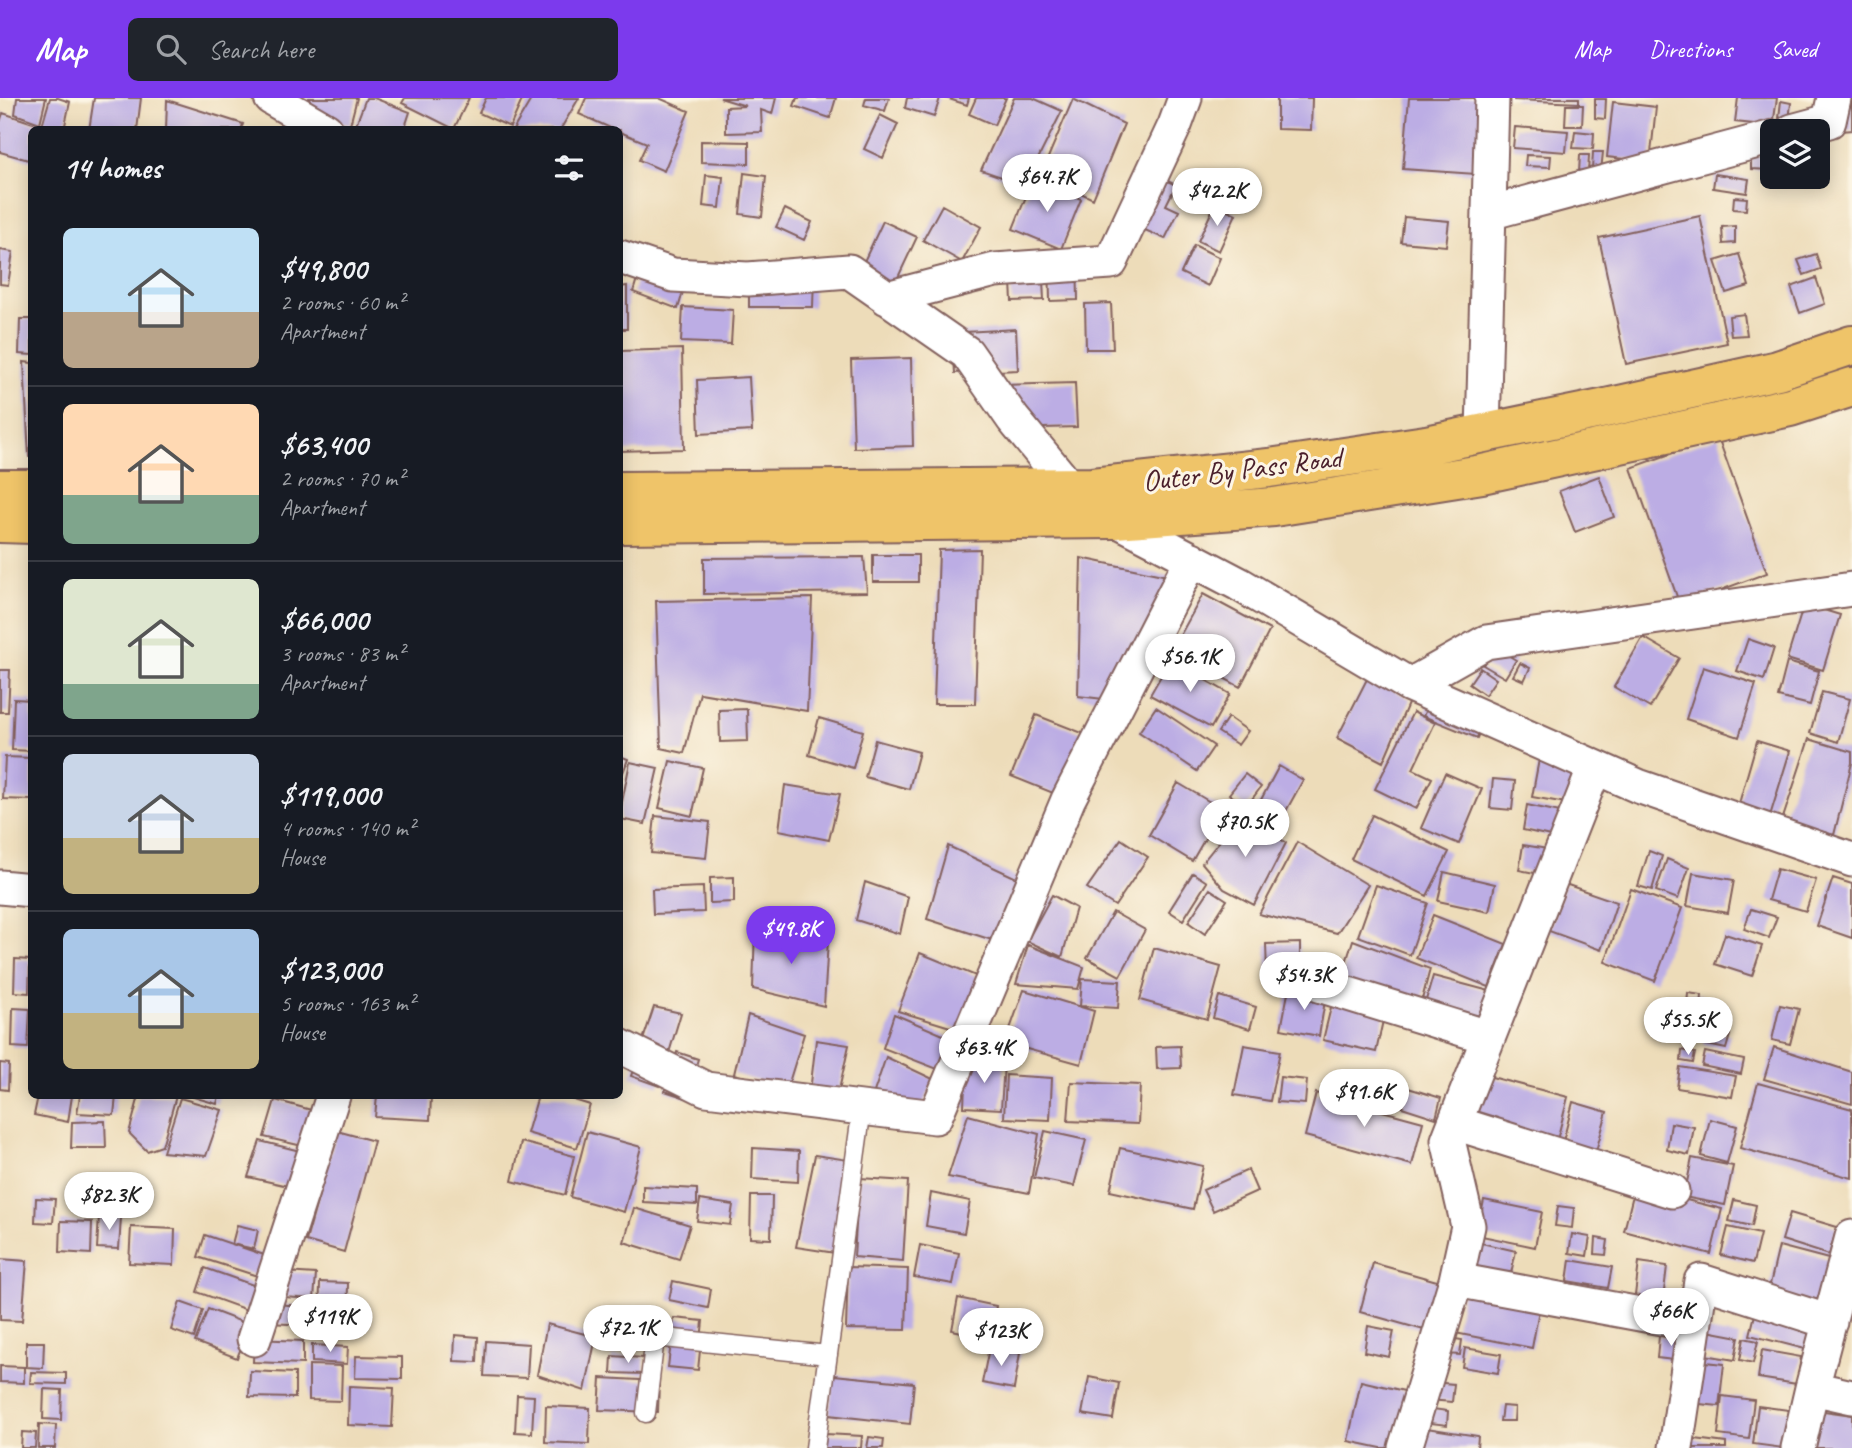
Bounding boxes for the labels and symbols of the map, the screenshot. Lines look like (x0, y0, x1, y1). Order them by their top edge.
pin: $64.7K (990, 155, 1104, 214)
pin: $42.2K (1160, 169, 1274, 228)
street label: Outer By Pass Road (1140, 437, 1348, 500)
pin: $56.1K (1133, 634, 1247, 694)
pin: $70.5K (1188, 800, 1302, 859)
pin: $49.8K (734, 906, 848, 966)
pin: $54.3K (1247, 953, 1361, 1012)
pin: $55.5K (1631, 998, 1745, 1057)
pin: $63.4K (927, 1026, 1041, 1085)
pin: $91.6K (1307, 1070, 1421, 1129)
pin: $82.3K (52, 1172, 166, 1232)
pin: $66K (1630, 1288, 1712, 1348)
pin: $119K (281, 1294, 379, 1354)
pin: $72.1K (571, 1306, 685, 1365)
pin: $123K (952, 1308, 1050, 1368)

